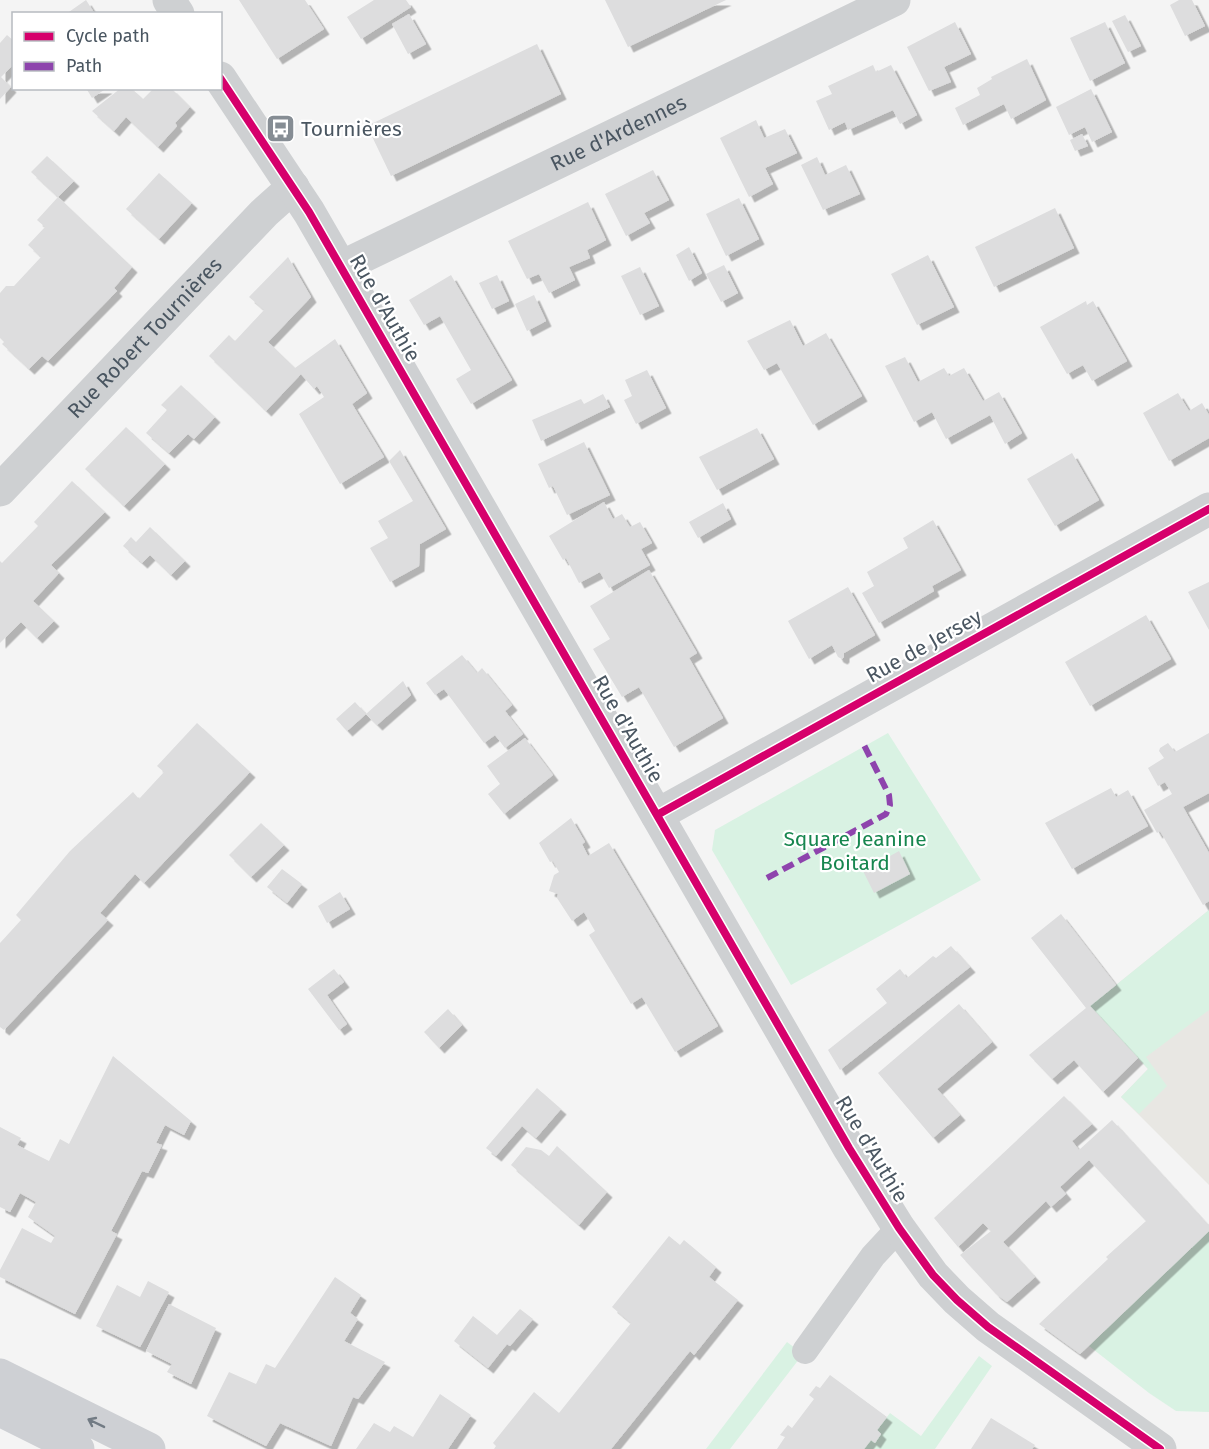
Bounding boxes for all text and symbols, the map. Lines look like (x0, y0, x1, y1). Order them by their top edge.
legend (12, 12, 222, 90)
text: Cycle path (66, 25, 150, 47)
text: Path (66, 55, 102, 77)
street label: Rue d'Ardennes (546, 89, 691, 177)
bus stop icon: Tournières (264, 113, 296, 145)
place label: Tournières (301, 116, 402, 142)
street label: Rue d'Authie (344, 250, 426, 366)
street label: Rue Robert Tournières (62, 252, 228, 424)
street label: Rue de Jersey (861, 603, 987, 689)
street label: Rue d'Authie (587, 671, 669, 787)
park label: Square Jeanine Boitard (783, 826, 927, 876)
street label: Rue d'Authie (830, 1091, 914, 1207)
one-way arrow (88, 1417, 106, 1428)

